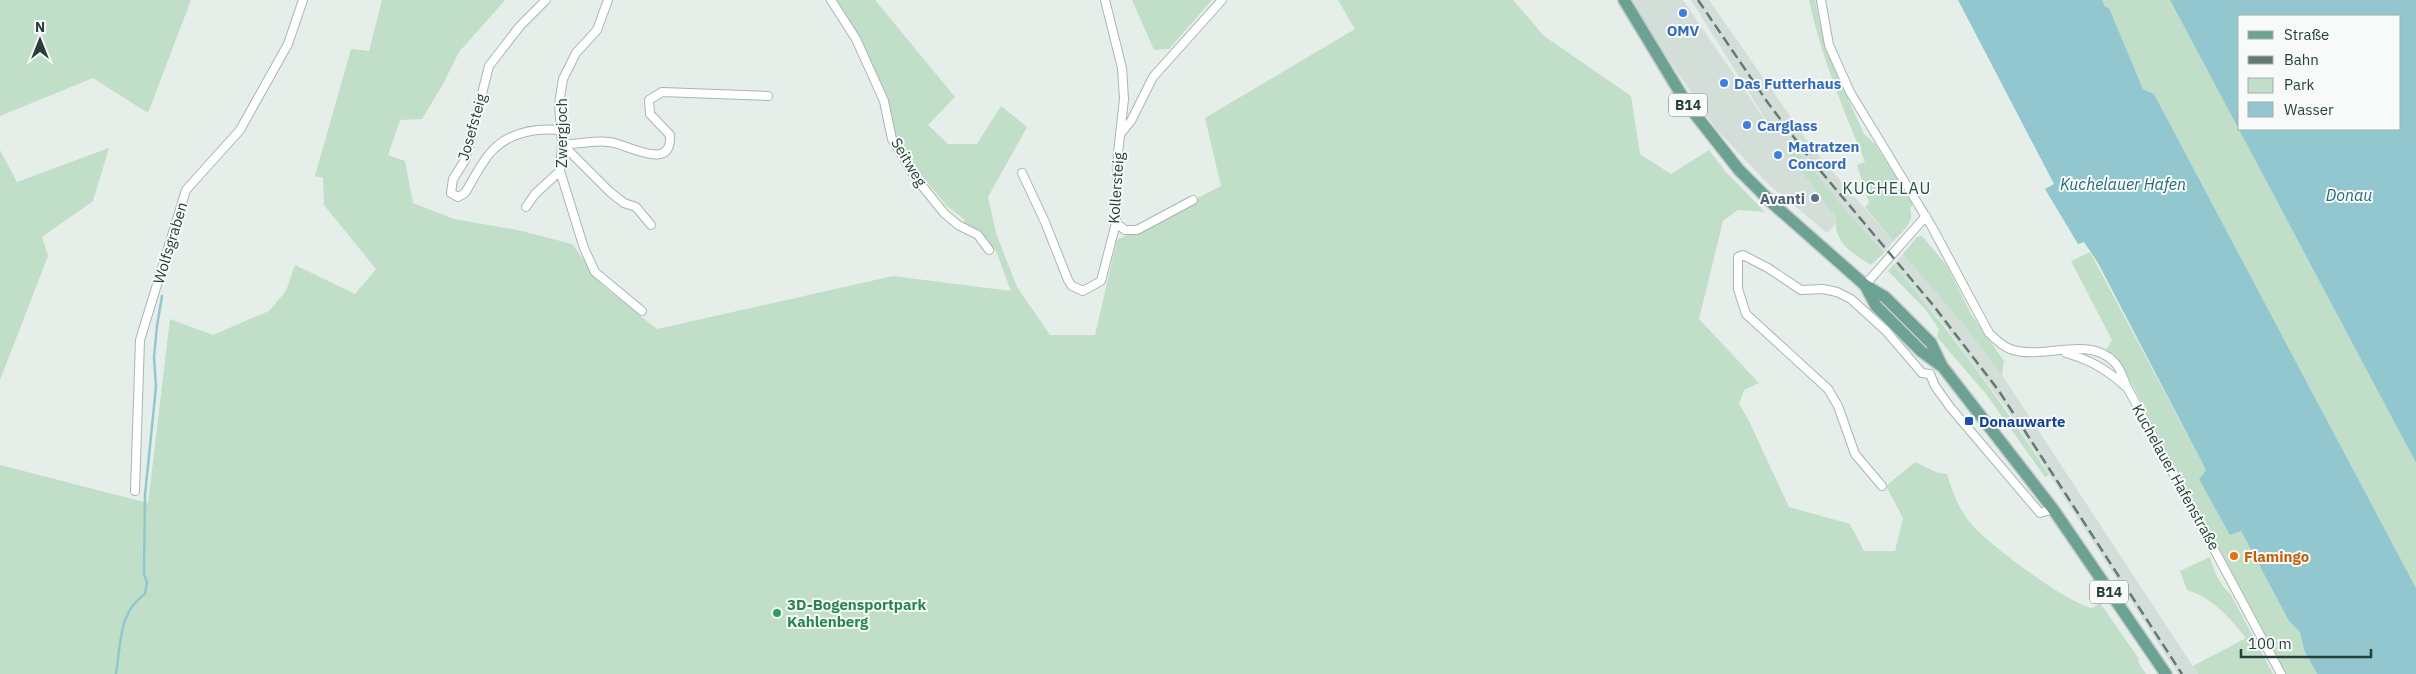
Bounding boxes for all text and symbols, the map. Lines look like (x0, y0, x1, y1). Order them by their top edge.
marker: OMV (1677, 7, 1689, 19)
north arrow (15, 15, 65, 65)
legend (2238, 15, 2401, 130)
text: N (35, 18, 45, 36)
place label: OMV (1667, 21, 1700, 40)
text: Straße (2284, 25, 2329, 44)
text: Bahn (2284, 50, 2319, 69)
place label: Das Futterhaus (1734, 74, 1842, 93)
text: Park (2284, 75, 2314, 94)
marker: Das Futterhaus (1718, 77, 1730, 89)
street label: Josefsteig (453, 91, 491, 163)
road number: B14 (1669, 94, 1707, 116)
street label: Zwergjoch (552, 98, 571, 168)
text: Wasser (2284, 100, 2334, 119)
place label: Carglass (1757, 116, 1818, 135)
marker: Carglass (1741, 119, 1753, 131)
street label: Seitweg (887, 134, 931, 190)
place label: Matratzen Concord (1788, 137, 1859, 173)
marker: Matratzen Concord (1772, 149, 1784, 161)
street label: Kollersteig (1104, 152, 1128, 224)
water label: Kuchelauer Hafen (2060, 174, 2186, 194)
district label: KUCHELAU (1843, 178, 1931, 198)
water label: Donau (2326, 185, 2372, 205)
place label: Avanti (1760, 189, 1805, 208)
marker: Avanti (1809, 192, 1821, 204)
street label: Wolfsgraben (149, 200, 191, 286)
street label: Kuchelauer Hafenstraße (2128, 401, 2224, 553)
place label: Donauwarte (1979, 412, 2066, 431)
marker: Donauwarte (1963, 415, 1975, 427)
place label: Flamingo (2244, 547, 2309, 566)
marker: Flamingo (2228, 550, 2240, 562)
road number: B14 (2090, 580, 2128, 604)
place label: 3D-Bogensportpark Kahlenberg (787, 595, 926, 631)
marker: 3D-Bogensportpark Kahlenberg (771, 607, 783, 619)
scale bar (2241, 626, 2371, 658)
text: 100 m (2248, 634, 2292, 653)

